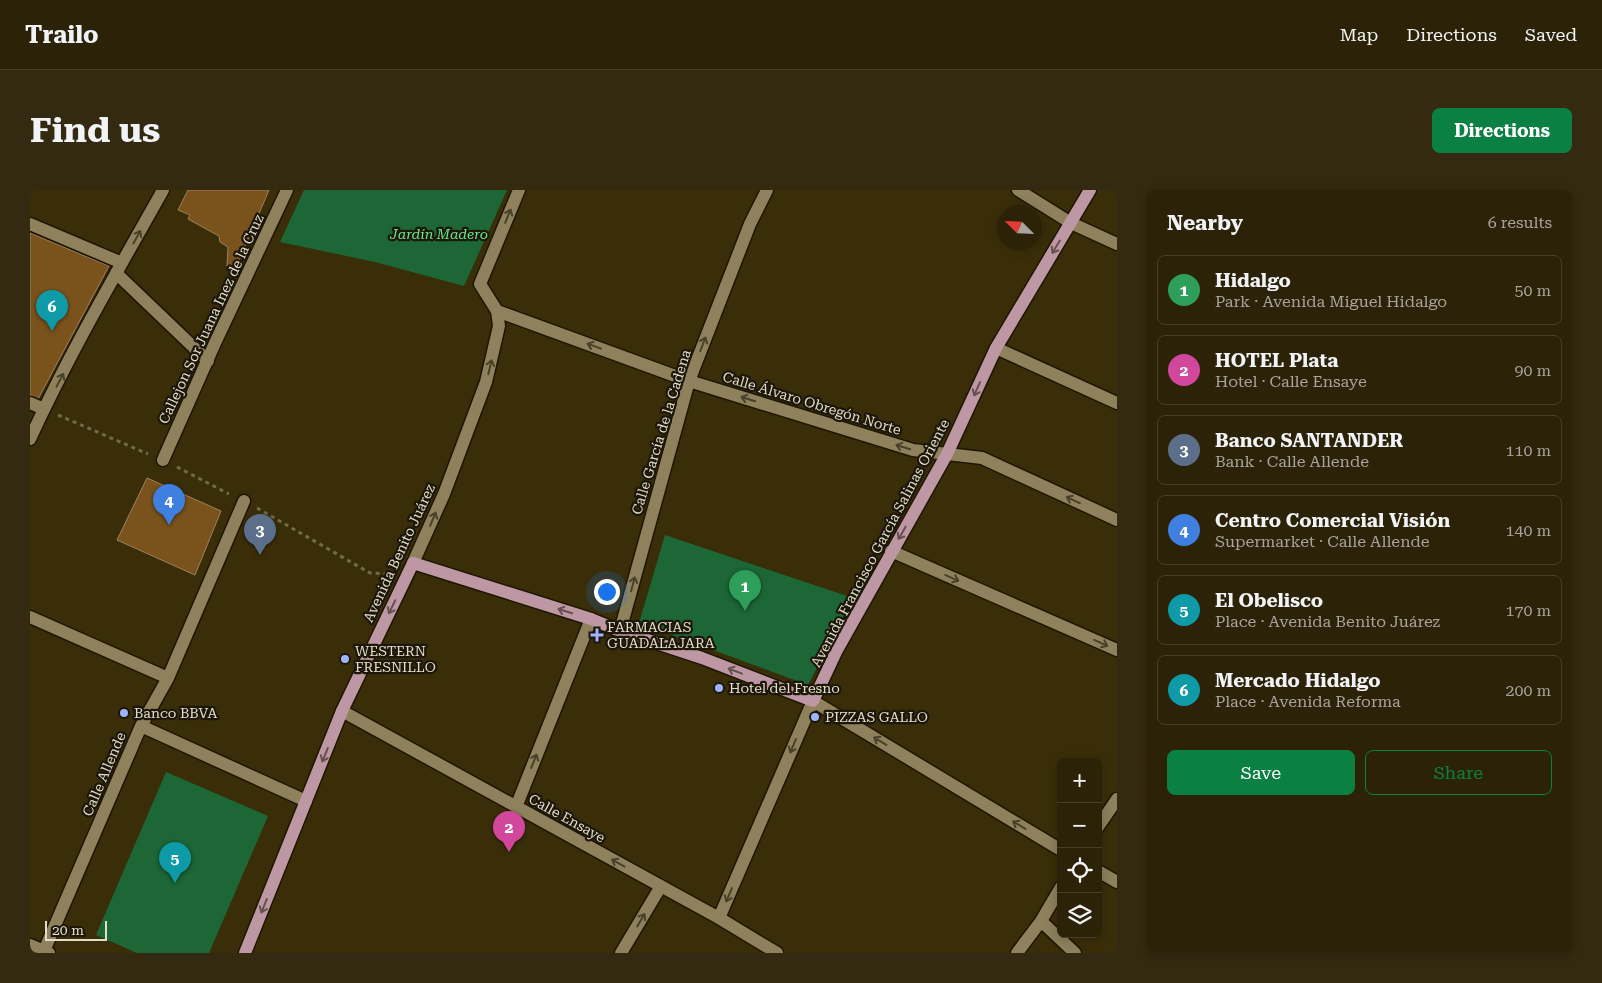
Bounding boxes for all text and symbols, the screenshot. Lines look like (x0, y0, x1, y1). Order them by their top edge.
text: Trailo (25, 21, 99, 49)
text: Map (1340, 24, 1378, 45)
text: Directions (1406, 24, 1497, 45)
text: Saved (1525, 24, 1577, 45)
button: Directions (1432, 108, 1572, 153)
text: Find us (30, 110, 160, 151)
north arrow (997, 205, 1042, 250)
one-way arrow (504, 209, 514, 224)
street label: Callejon Sor Juana Inez de la Cruz (155, 211, 267, 426)
text: Nearby (1167, 211, 1243, 235)
text: 6 results (1488, 213, 1552, 232)
park label: Jardín Madero (389, 226, 488, 242)
one-way arrow (132, 229, 142, 244)
one-way arrow (1051, 240, 1061, 254)
text: Hidalgo (1215, 269, 1291, 292)
text: 1 (1180, 281, 1188, 300)
text: 50 m (1514, 281, 1551, 300)
pin: 6 (36, 290, 68, 331)
text: Park · Avenida Miguel Hidalgo (1215, 292, 1447, 311)
one-way arrow (699, 337, 708, 352)
one-way arrow (587, 341, 602, 350)
street label: Calle García de la Cadena (628, 347, 694, 516)
text: HOTEL Plata (1215, 349, 1338, 372)
one-way arrow (486, 359, 495, 375)
text: 2 (1180, 361, 1188, 380)
text: 90 m (1514, 361, 1551, 380)
street label: Calle Álvaro Obregón Norte (721, 368, 903, 438)
text: Hotel · Calle Ensaye (1215, 372, 1367, 391)
one-way arrow (55, 373, 65, 387)
one-way arrow (972, 381, 981, 396)
one-way arrow (740, 393, 756, 403)
street label: Avenida Francisco García Salinas Oriente (808, 416, 953, 670)
text: Banco SANTANDER (1215, 429, 1403, 452)
one-way arrow (895, 441, 911, 451)
text: 3 (1180, 441, 1188, 460)
text: 110 m (1505, 441, 1551, 460)
text: Bank · Calle Allende (1215, 452, 1369, 471)
street label: Avenida Benito Juárez (360, 481, 438, 624)
pin: 4 (153, 484, 185, 525)
one-way arrow (1066, 494, 1081, 504)
text: Centro Comercial Visión (1215, 509, 1450, 532)
one-way arrow (428, 512, 438, 527)
pin: 3 (244, 514, 276, 555)
text: 4 (1180, 521, 1188, 540)
text: 140 m (1505, 521, 1551, 540)
one-way arrow (897, 525, 907, 540)
text: Supermarket · Calle Allende (1215, 532, 1430, 551)
pin: 1 (729, 570, 761, 611)
one-way arrow (944, 573, 959, 583)
one-way arrow (628, 576, 638, 592)
your location (594, 579, 620, 605)
text: El Obelisco (1215, 589, 1323, 612)
one-way arrow (386, 599, 396, 614)
text: 5 (1180, 601, 1188, 620)
text: 170 m (1505, 601, 1551, 620)
one-way arrow (558, 605, 574, 615)
text: Place · Avenida Benito Juárez (1215, 612, 1440, 631)
place label: FARMACIAS GUADALAJARA (607, 619, 715, 651)
marker: FARMACIAS GUADALAJARA (591, 629, 603, 641)
one-way arrow (1093, 638, 1108, 648)
place label: WESTERN FRESNILLO (355, 643, 436, 675)
marker: WESTERN FRESNILLO (339, 653, 351, 665)
one-way arrow (728, 666, 743, 675)
text: Mercado Hidalgo (1215, 669, 1381, 692)
place label: Hotel del Fresno (729, 680, 840, 696)
text: 6 (1180, 681, 1188, 700)
text: 200 m (1505, 681, 1551, 700)
marker: Hotel del Fresno (713, 682, 725, 694)
text: Place · Avenida Reforma (1215, 692, 1401, 711)
place label: Banco BBVA (134, 705, 217, 721)
marker: Banco BBVA (118, 707, 130, 719)
place label: PIZZAS GALLO (825, 709, 928, 725)
marker: PIZZAS GALLO (809, 711, 821, 723)
street label: Calle Allende (79, 729, 129, 818)
one-way arrow (873, 736, 887, 746)
one-way arrow (788, 738, 798, 753)
one-way arrow (319, 747, 329, 762)
button: Save (1167, 750, 1355, 795)
button: Share (1365, 750, 1552, 795)
one-way arrow (530, 754, 539, 769)
map controls (1057, 758, 1102, 938)
button: + (1057, 758, 1102, 803)
street label: Calle Ensaye (526, 790, 608, 846)
button: − (1057, 803, 1102, 848)
pin: 2 (493, 811, 525, 852)
one-way arrow (1012, 819, 1026, 829)
pin: 5 (159, 842, 191, 883)
button: locate (1057, 848, 1102, 893)
one-way arrow (611, 857, 626, 867)
one-way arrow (723, 887, 733, 902)
button: layers (1057, 893, 1102, 938)
one-way arrow (258, 898, 268, 913)
one-way arrow (637, 913, 647, 927)
scale bar (45, 918, 108, 941)
text: 20 m (52, 922, 84, 938)

